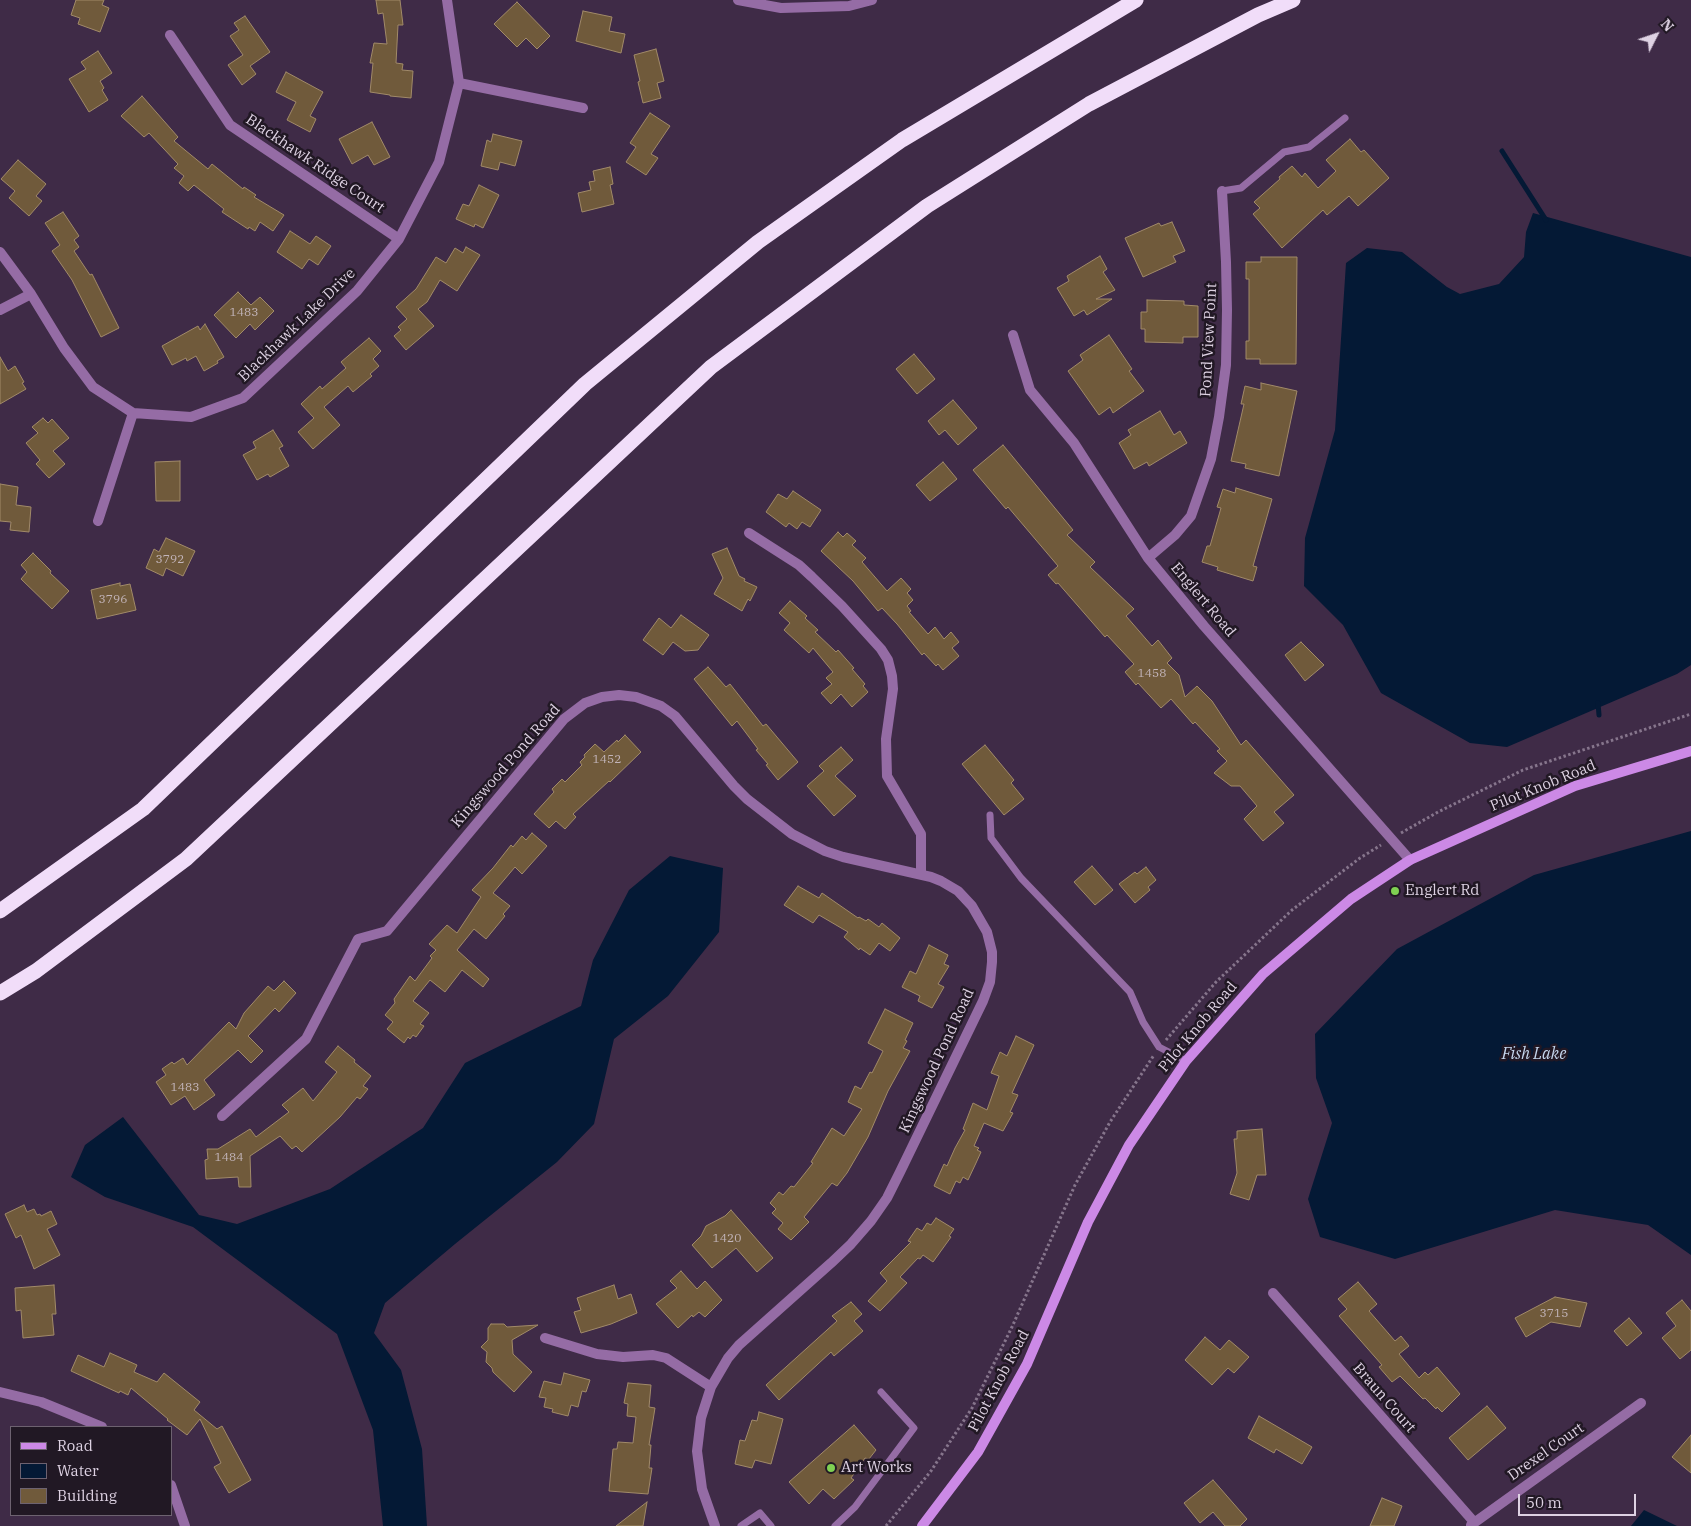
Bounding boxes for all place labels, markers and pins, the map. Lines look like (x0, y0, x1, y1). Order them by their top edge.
place label: Englert Rd (1405, 882, 1479, 900)
marker: Englert Rd (1389, 885, 1401, 897)
place label: Art Works (841, 1459, 912, 1477)
marker: Art Works (825, 1462, 837, 1474)

